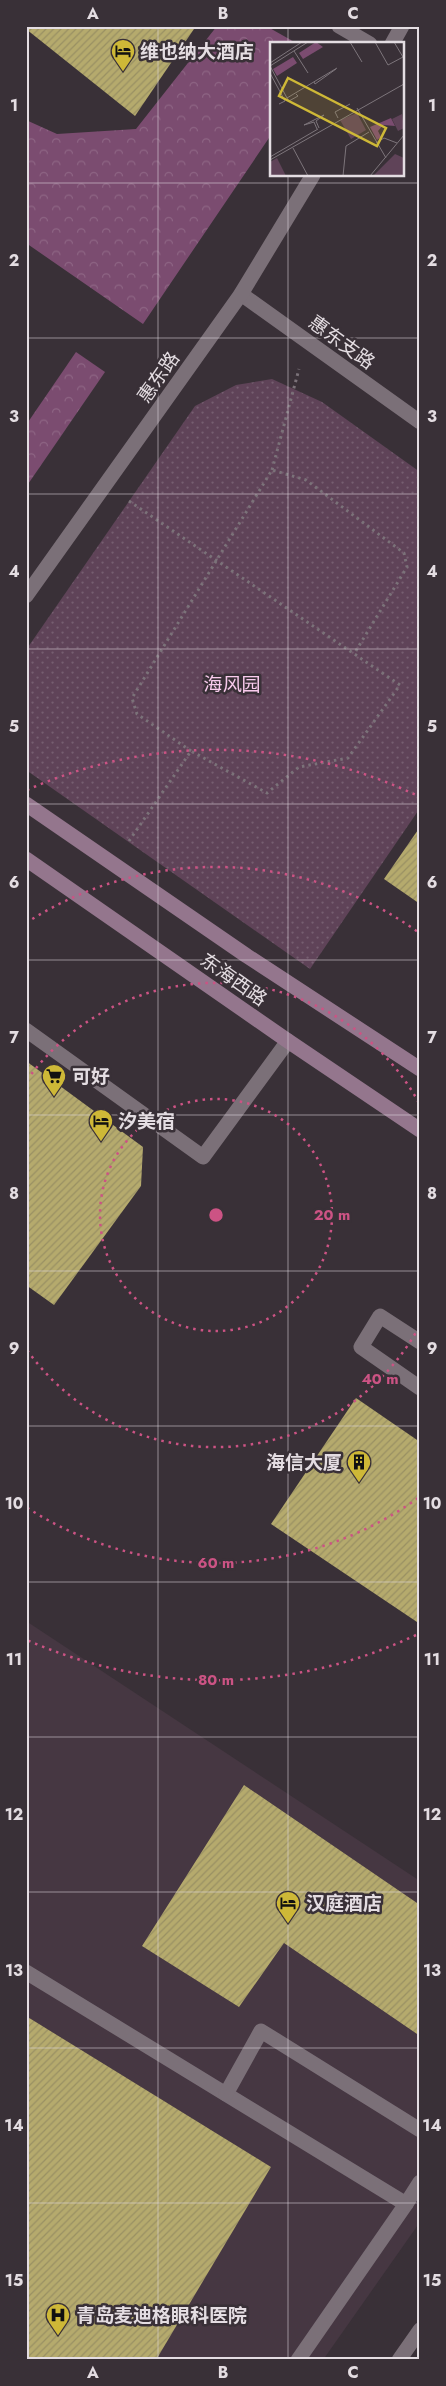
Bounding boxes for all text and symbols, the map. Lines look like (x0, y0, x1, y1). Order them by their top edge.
text: A (86, 2, 99, 25)
text: B (218, 2, 228, 25)
text: C (347, 2, 359, 25)
hotel icon: 维也纳大酒店 (110, 38, 136, 72)
place label: 维也纳大酒店 (140, 38, 254, 65)
inset map (270, 42, 404, 176)
text: 1 (10, 94, 18, 117)
text: 1 (428, 94, 436, 117)
text: 2 (9, 249, 19, 272)
text: 2 (427, 249, 437, 272)
street label: 惠东支路 (303, 309, 380, 376)
street label: 惠东路 (131, 346, 186, 408)
text: 3 (9, 405, 19, 428)
text: 3 (427, 405, 437, 428)
text: 4 (8, 560, 20, 583)
text: 4 (426, 560, 438, 583)
park label: 海风园 (203, 671, 261, 698)
text: 5 (9, 715, 19, 738)
text: 5 (427, 715, 437, 738)
text: 6 (9, 871, 19, 894)
text: 6 (427, 871, 437, 894)
street label: 东海西路 (195, 947, 273, 1012)
text: 7 (9, 1026, 19, 1049)
text: 7 (427, 1026, 437, 1049)
supermarket icon: 可好 (41, 1063, 67, 1097)
place label: 可好 (72, 1063, 110, 1090)
hotel icon: 汐美宿 (88, 1108, 114, 1142)
place label: 汐美宿 (118, 1108, 175, 1135)
text: 8 (9, 1182, 19, 1205)
text: 8 (427, 1182, 437, 1205)
text: 20 m (314, 1204, 350, 1226)
centre of rings (207, 1206, 225, 1224)
text: 9 (9, 1337, 19, 1360)
text: 9 (427, 1337, 437, 1360)
text: 40 m (361, 1368, 399, 1390)
place label: 海信大厦 (266, 1449, 342, 1476)
building icon: 海信大厦 (346, 1449, 372, 1483)
text: 10 (5, 1492, 23, 1515)
text: 10 (423, 1492, 441, 1515)
text: 60 m (198, 1552, 234, 1574)
text: 11 (6, 1648, 22, 1671)
text: 11 (424, 1648, 440, 1671)
text: 80 m (198, 1669, 234, 1691)
text: 12 (5, 1803, 23, 1826)
text: 12 (423, 1803, 441, 1826)
hotel icon: 汉庭酒店 (275, 1890, 301, 1924)
place label: 汉庭酒店 (306, 1890, 382, 1917)
text: 13 (5, 1959, 23, 1982)
text: 13 (423, 1959, 441, 1982)
text: 14 (4, 2114, 24, 2137)
text: 14 (422, 2114, 442, 2137)
text: 15 (5, 2269, 23, 2292)
text: 15 (423, 2269, 441, 2292)
hospital icon: 青岛麦迪格眼科医院 (45, 2302, 71, 2336)
place label: 青岛麦迪格眼科医院 (76, 2302, 247, 2329)
text: A (86, 2361, 99, 2384)
text: B (218, 2361, 228, 2384)
text: C (347, 2361, 359, 2384)

